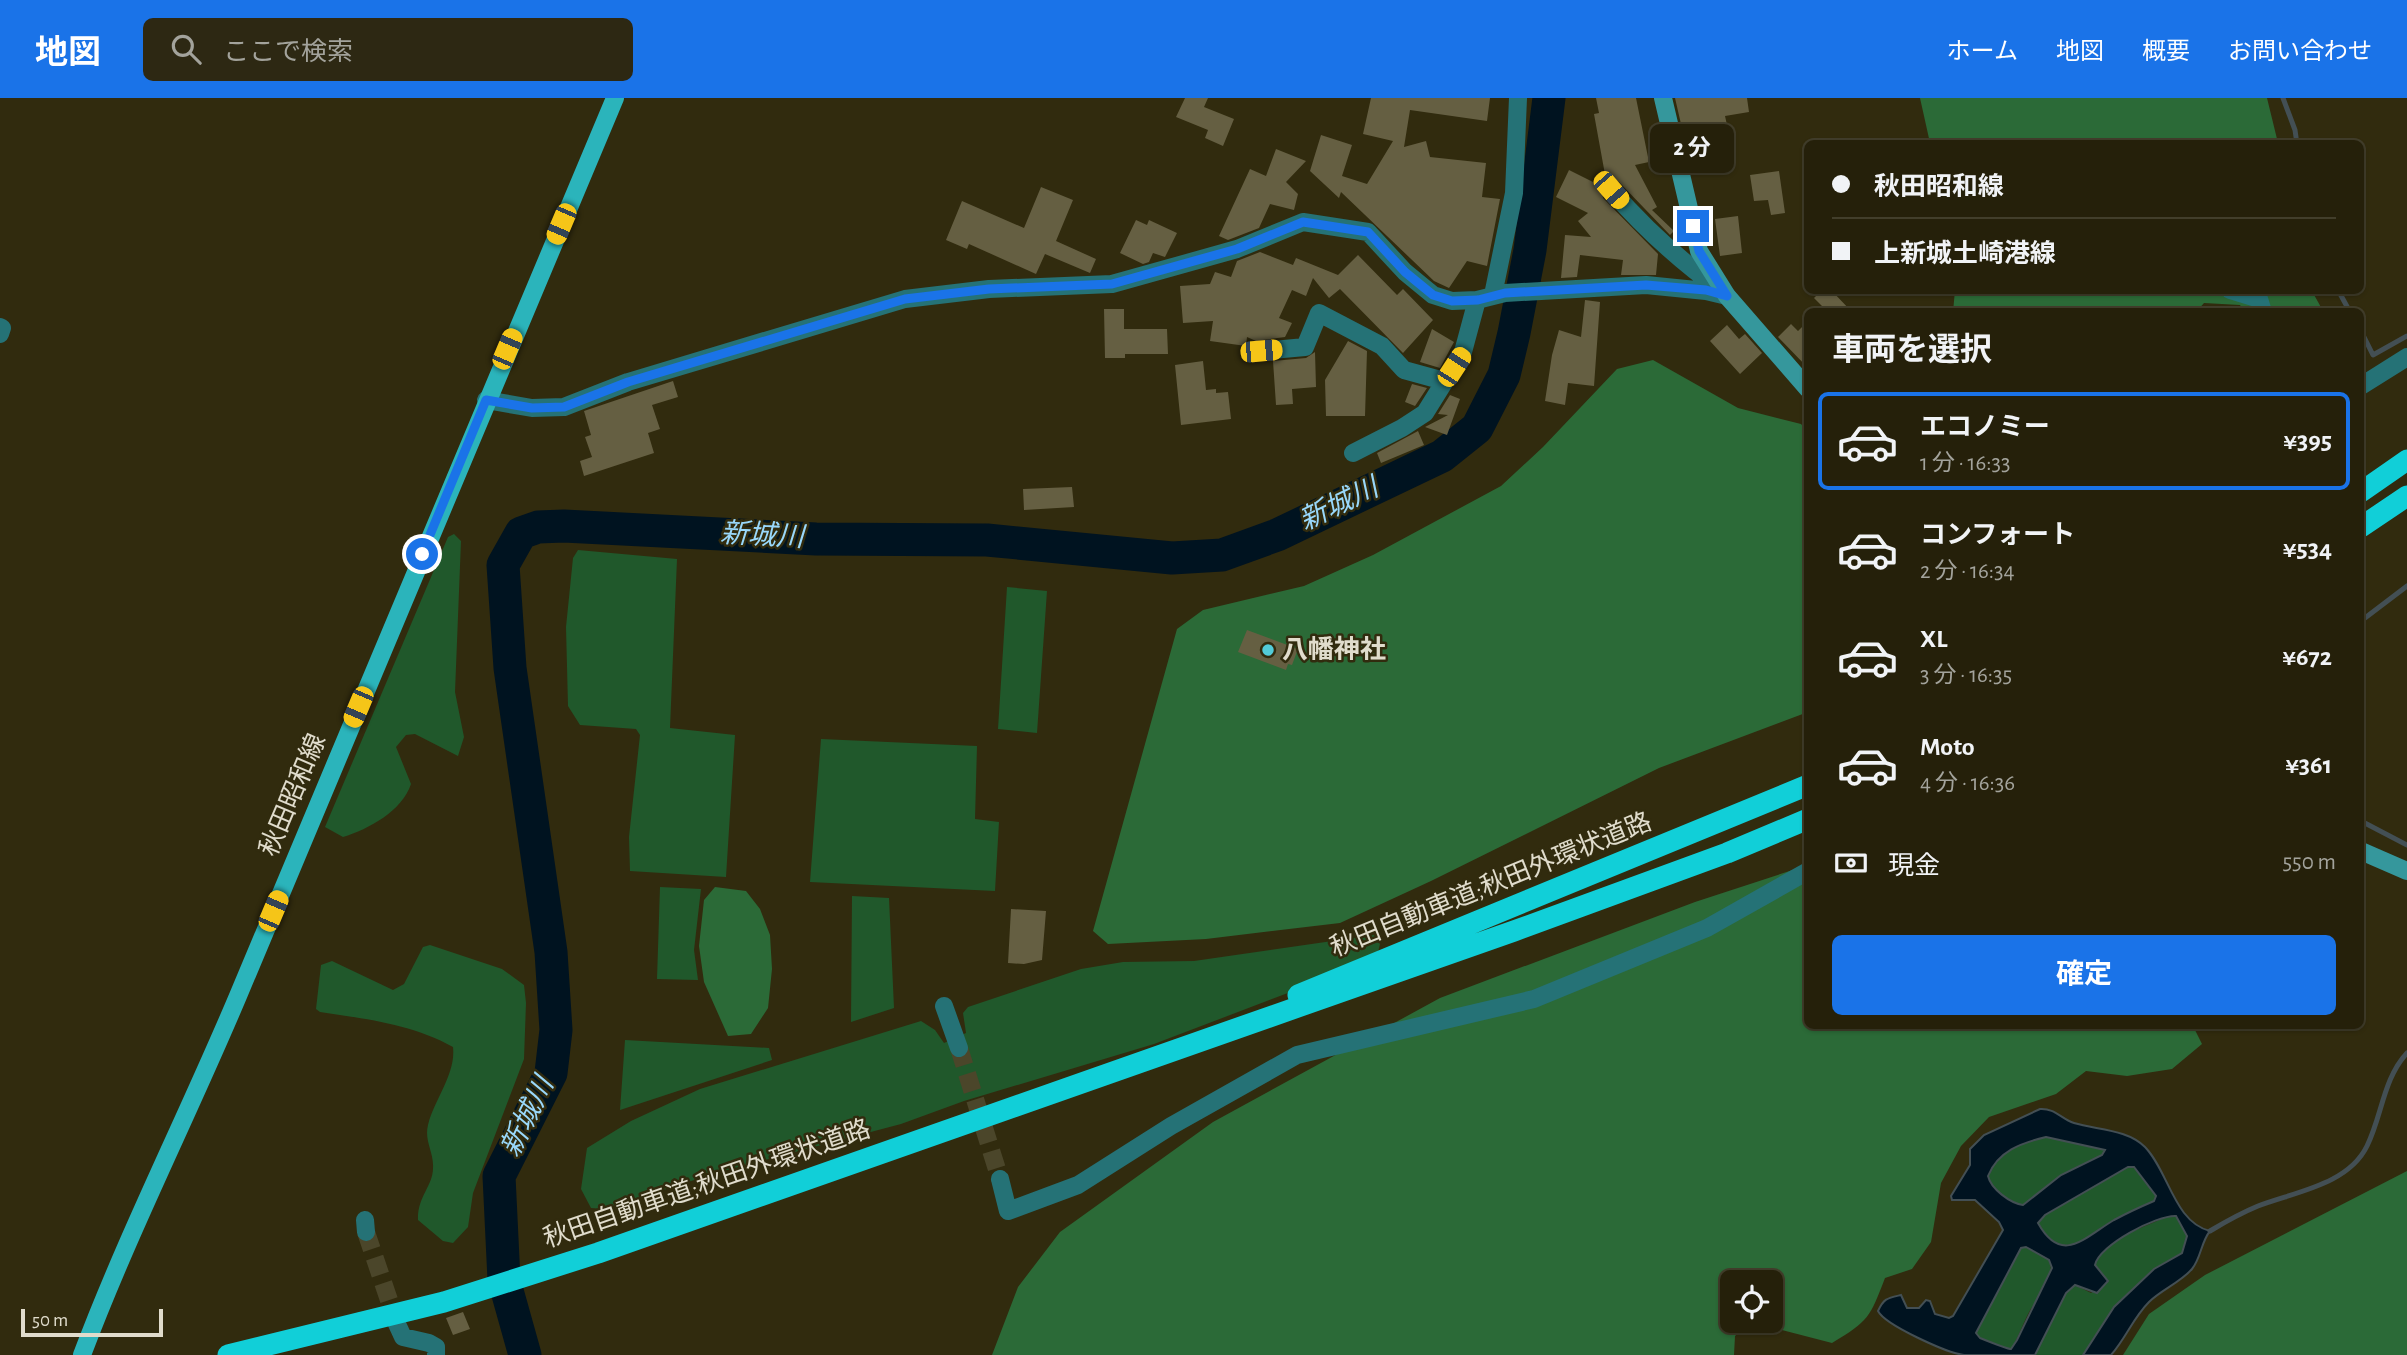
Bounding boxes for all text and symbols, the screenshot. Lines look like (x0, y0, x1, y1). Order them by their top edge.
search box (143, 18, 633, 81)
icon: search (167, 30, 205, 68)
text: 地図 (35, 37, 101, 70)
text: ここで検索 (223, 39, 353, 65)
text: ホーム (1947, 40, 2018, 64)
text: 地図 (2056, 40, 2104, 64)
text: 概要 (2142, 40, 2190, 64)
text: お問い合わせ (2228, 40, 2372, 64)
callout: 2 分 (1651, 124, 1735, 174)
text: 2 分 (1673, 137, 1711, 160)
car (1590, 167, 1633, 213)
text: 秋田昭和線 (1874, 174, 2004, 200)
car (544, 201, 579, 247)
route end (1677, 210, 1709, 242)
text: 上新城土崎港線 (1874, 241, 2056, 267)
car (490, 326, 525, 372)
text: 車両を選択 (1832, 334, 1992, 366)
car (1240, 339, 1283, 363)
car (1434, 344, 1475, 390)
icon: car (1836, 410, 1899, 473)
text: エコノミー (1920, 414, 2050, 440)
text: ¥395 (2283, 428, 2332, 454)
text: 1 分 · 16:33 (1920, 452, 2011, 475)
water label: 新城川 (1294, 471, 1386, 536)
water label: 新城川 (719, 518, 808, 552)
icon: car (1836, 518, 1899, 581)
text: コンフォート (1920, 522, 2075, 548)
text: ¥534 (2283, 536, 2332, 562)
route start (406, 538, 438, 570)
text: 2 分 · 16:34 (1920, 560, 2015, 583)
icon: car (1836, 626, 1899, 689)
text: XL (1920, 626, 1947, 652)
place label: 八幡神社 (1282, 635, 1386, 663)
marker: 八幡神社 (1260, 642, 1276, 658)
text: ¥672 (2282, 644, 2332, 670)
text: 3 分 · 16:35 (1920, 664, 2012, 687)
car (341, 684, 376, 730)
street label: 秋田昭和線 (255, 730, 330, 860)
icon: car (1836, 734, 1899, 797)
text: Moto (1920, 734, 1975, 760)
text: ¥361 (2285, 752, 2332, 778)
text: 4 分 · 16:36 (1920, 772, 2015, 795)
street label: 秋田自動車道;秋田外環状道路 (1326, 807, 1655, 961)
icon: cash (1832, 844, 1870, 882)
text: 550 m (2282, 851, 2336, 874)
text: 現金 (1888, 853, 1940, 879)
car (256, 888, 291, 934)
button: 確定 (1832, 935, 2336, 1015)
water label: 新城川 (495, 1070, 560, 1161)
street label: 秋田自動車道;秋田外環状道路 (540, 1114, 874, 1252)
map controls (1720, 1270, 1783, 1333)
button: locate (1720, 1270, 1783, 1333)
scale bar (21, 1306, 163, 1338)
text: 50 m (32, 1311, 68, 1330)

